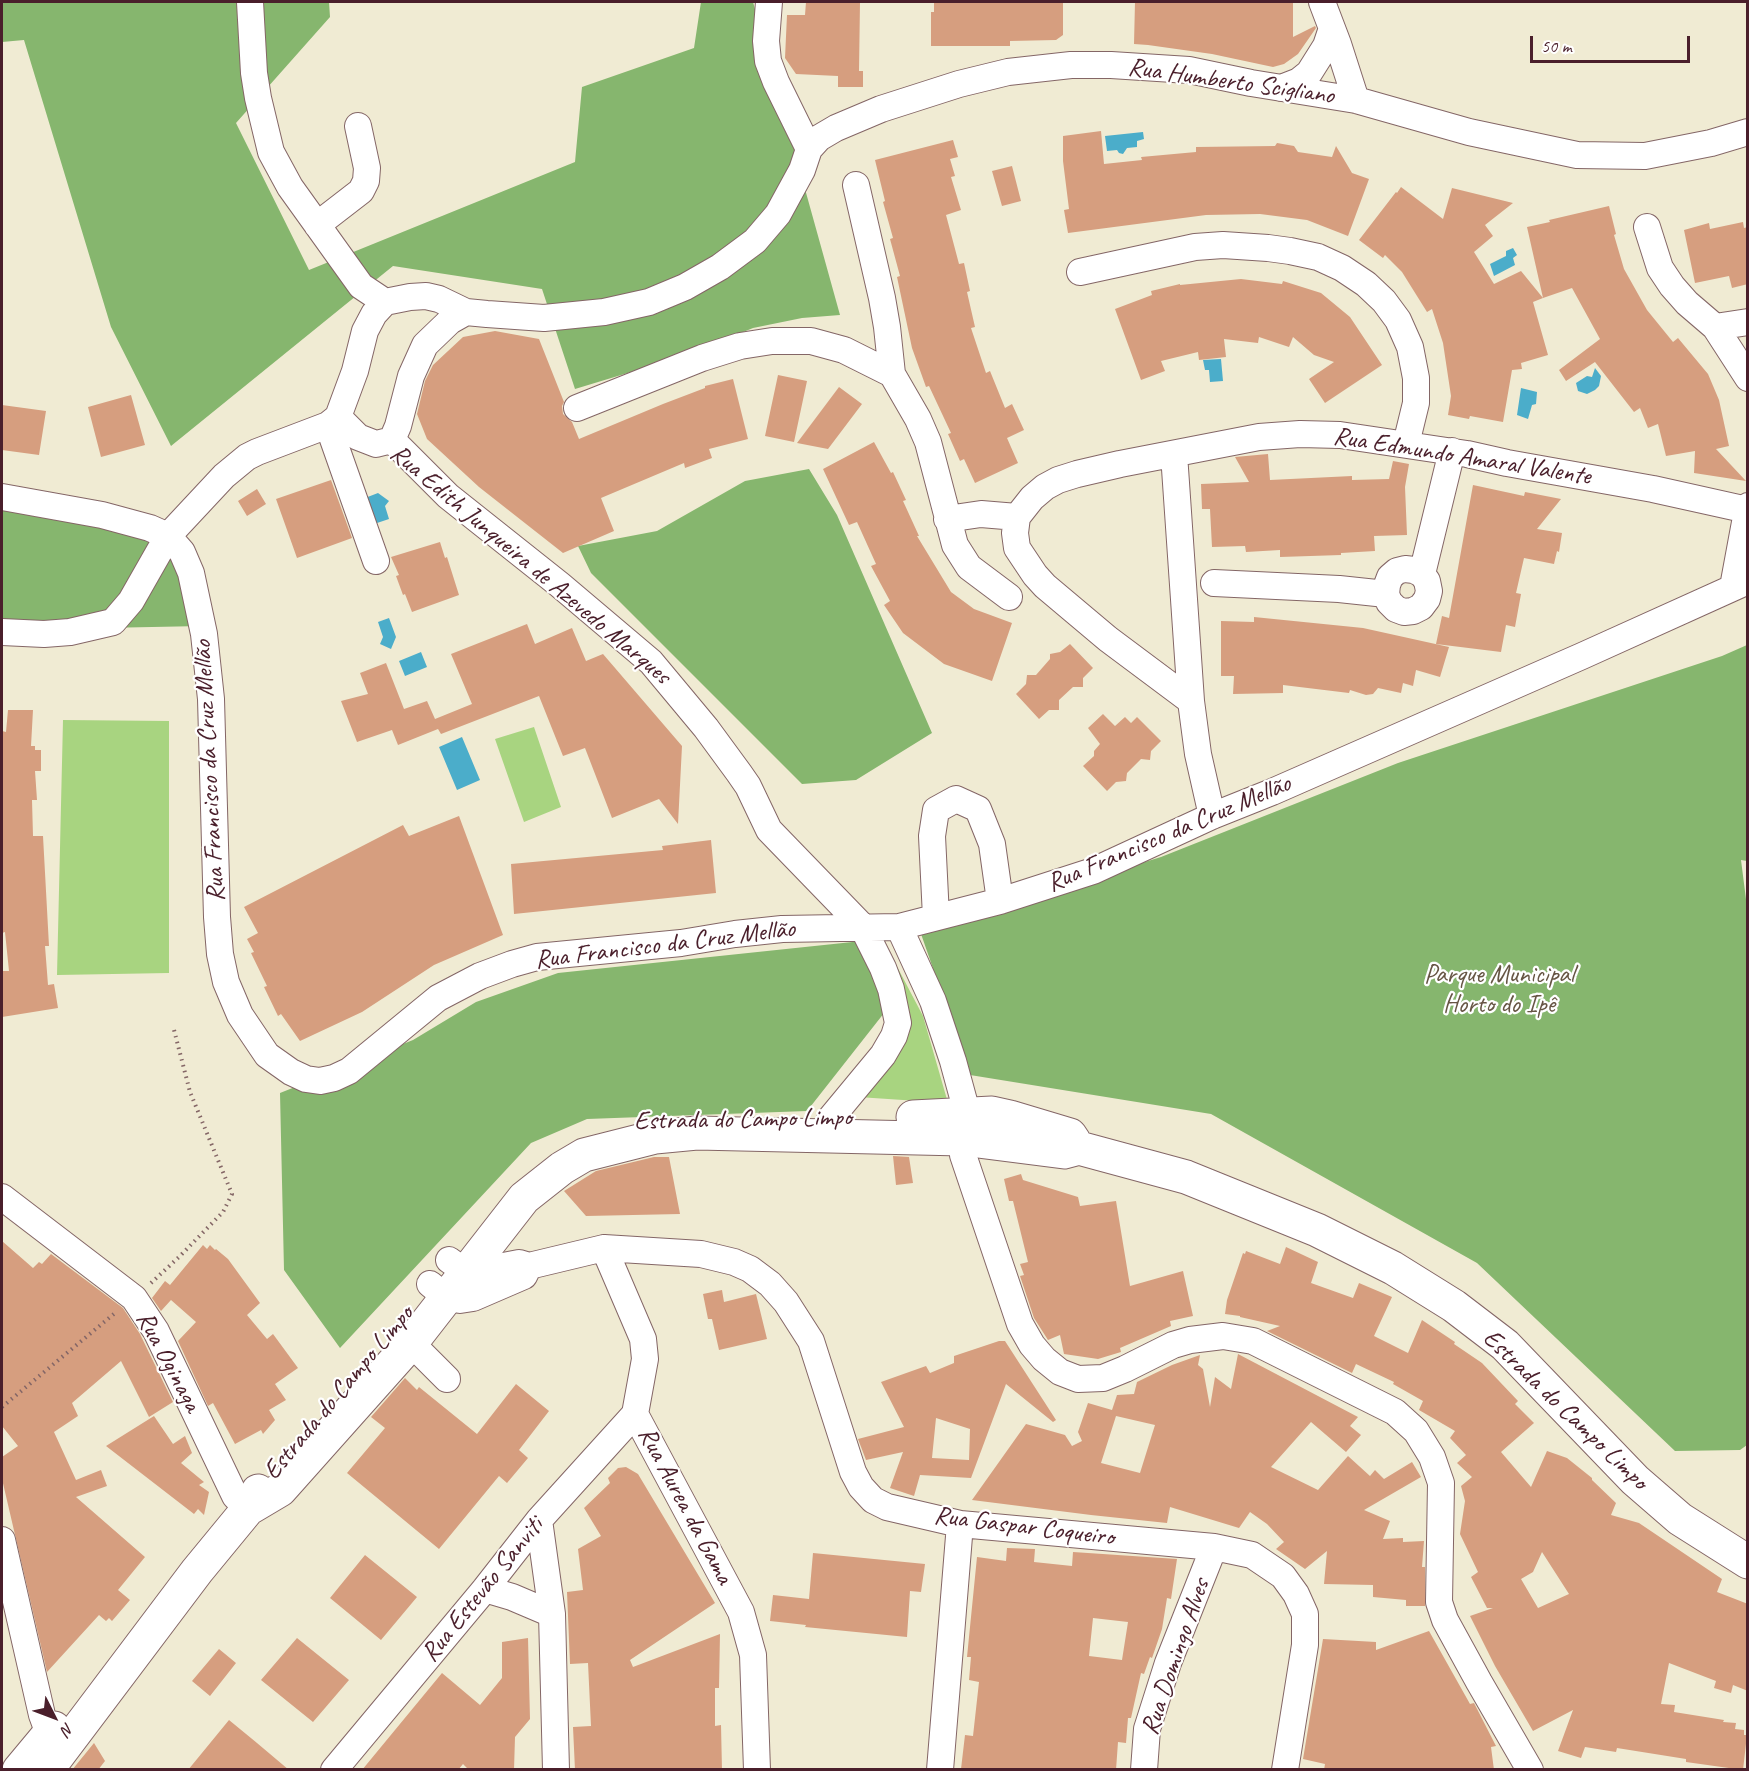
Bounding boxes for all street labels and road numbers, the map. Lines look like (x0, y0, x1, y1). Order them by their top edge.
street label: Rua Humberto Scigliano (1126, 52, 1336, 112)
street label: Rua Edmundo Amaral Valente (1331, 421, 1593, 493)
street label: Rua Edith Junqueira de Azevedo Marques (383, 438, 677, 692)
street label: Rua Francisco da Cruz Mellão (188, 639, 232, 903)
street label: Rua Francisco da Cruz Mellão (1042, 769, 1296, 899)
street label: Rua Francisco da Cruz Mellão (533, 914, 797, 976)
street label: Estrada do Campo Limpo (634, 1103, 852, 1137)
street label: Estrada do Campo Limpo (257, 1300, 421, 1486)
street label: Rua Oginaga (129, 1306, 207, 1418)
street label: Estrada do Campo Limpo (1476, 1323, 1654, 1497)
street label: Rua Aurea da Gama (630, 1422, 740, 1590)
street label: Rua Gaspar Coqueiro (932, 1500, 1116, 1554)
street label: Rua Estevão Sanviti (415, 1511, 551, 1669)
street label: Rua Domingo Alves (1135, 1575, 1217, 1739)

